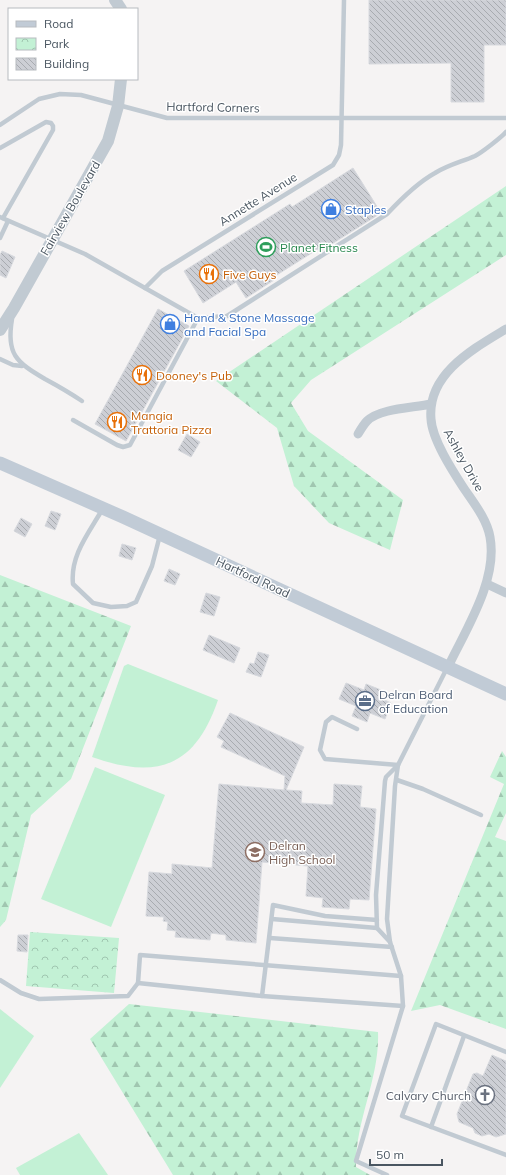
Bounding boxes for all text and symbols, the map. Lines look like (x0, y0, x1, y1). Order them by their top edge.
legend (8, 8, 138, 80)
text: Road (44, 16, 73, 31)
text: Park (44, 36, 70, 51)
text: Building (44, 56, 89, 71)
street label: Hartford Corners (166, 99, 260, 115)
street label: Fairview Boulevard (37, 158, 103, 258)
street label: Annette Avenue (216, 169, 300, 229)
shop icon: Staples (320, 198, 342, 220)
place label: Staples (345, 202, 386, 217)
sports icon: Planet Fitness (255, 236, 277, 258)
place label: Planet Fitness (280, 240, 358, 255)
restaurant icon: Five Guys (198, 263, 220, 285)
place label: Five Guys (223, 267, 276, 282)
place label: Hand & Stone Massage and Facial Spa (184, 310, 314, 339)
shop icon: Hand & Stone Massage and Facial Spa (159, 313, 181, 335)
restaurant icon: Dooney's Pub (131, 364, 153, 386)
place label: Dooney's Pub (156, 368, 232, 383)
place label: Mangia Trattoria Pizza (131, 408, 212, 437)
restaurant icon: Mangia Trattoria Pizza (106, 411, 128, 433)
street label: Ashley Drive (441, 426, 487, 494)
street label: Hartford Road (214, 553, 292, 601)
place label: Delran Board of Education (379, 687, 453, 716)
office icon: Delran Board of Education (354, 690, 376, 712)
place label: Delran High School (269, 838, 335, 867)
school or university icon: Delran High School (244, 841, 266, 863)
church icon: Calvary Church (474, 1084, 496, 1106)
place label: Calvary Church (386, 1088, 471, 1103)
scale bar (370, 1141, 442, 1167)
text: 50 m (376, 1147, 404, 1162)

